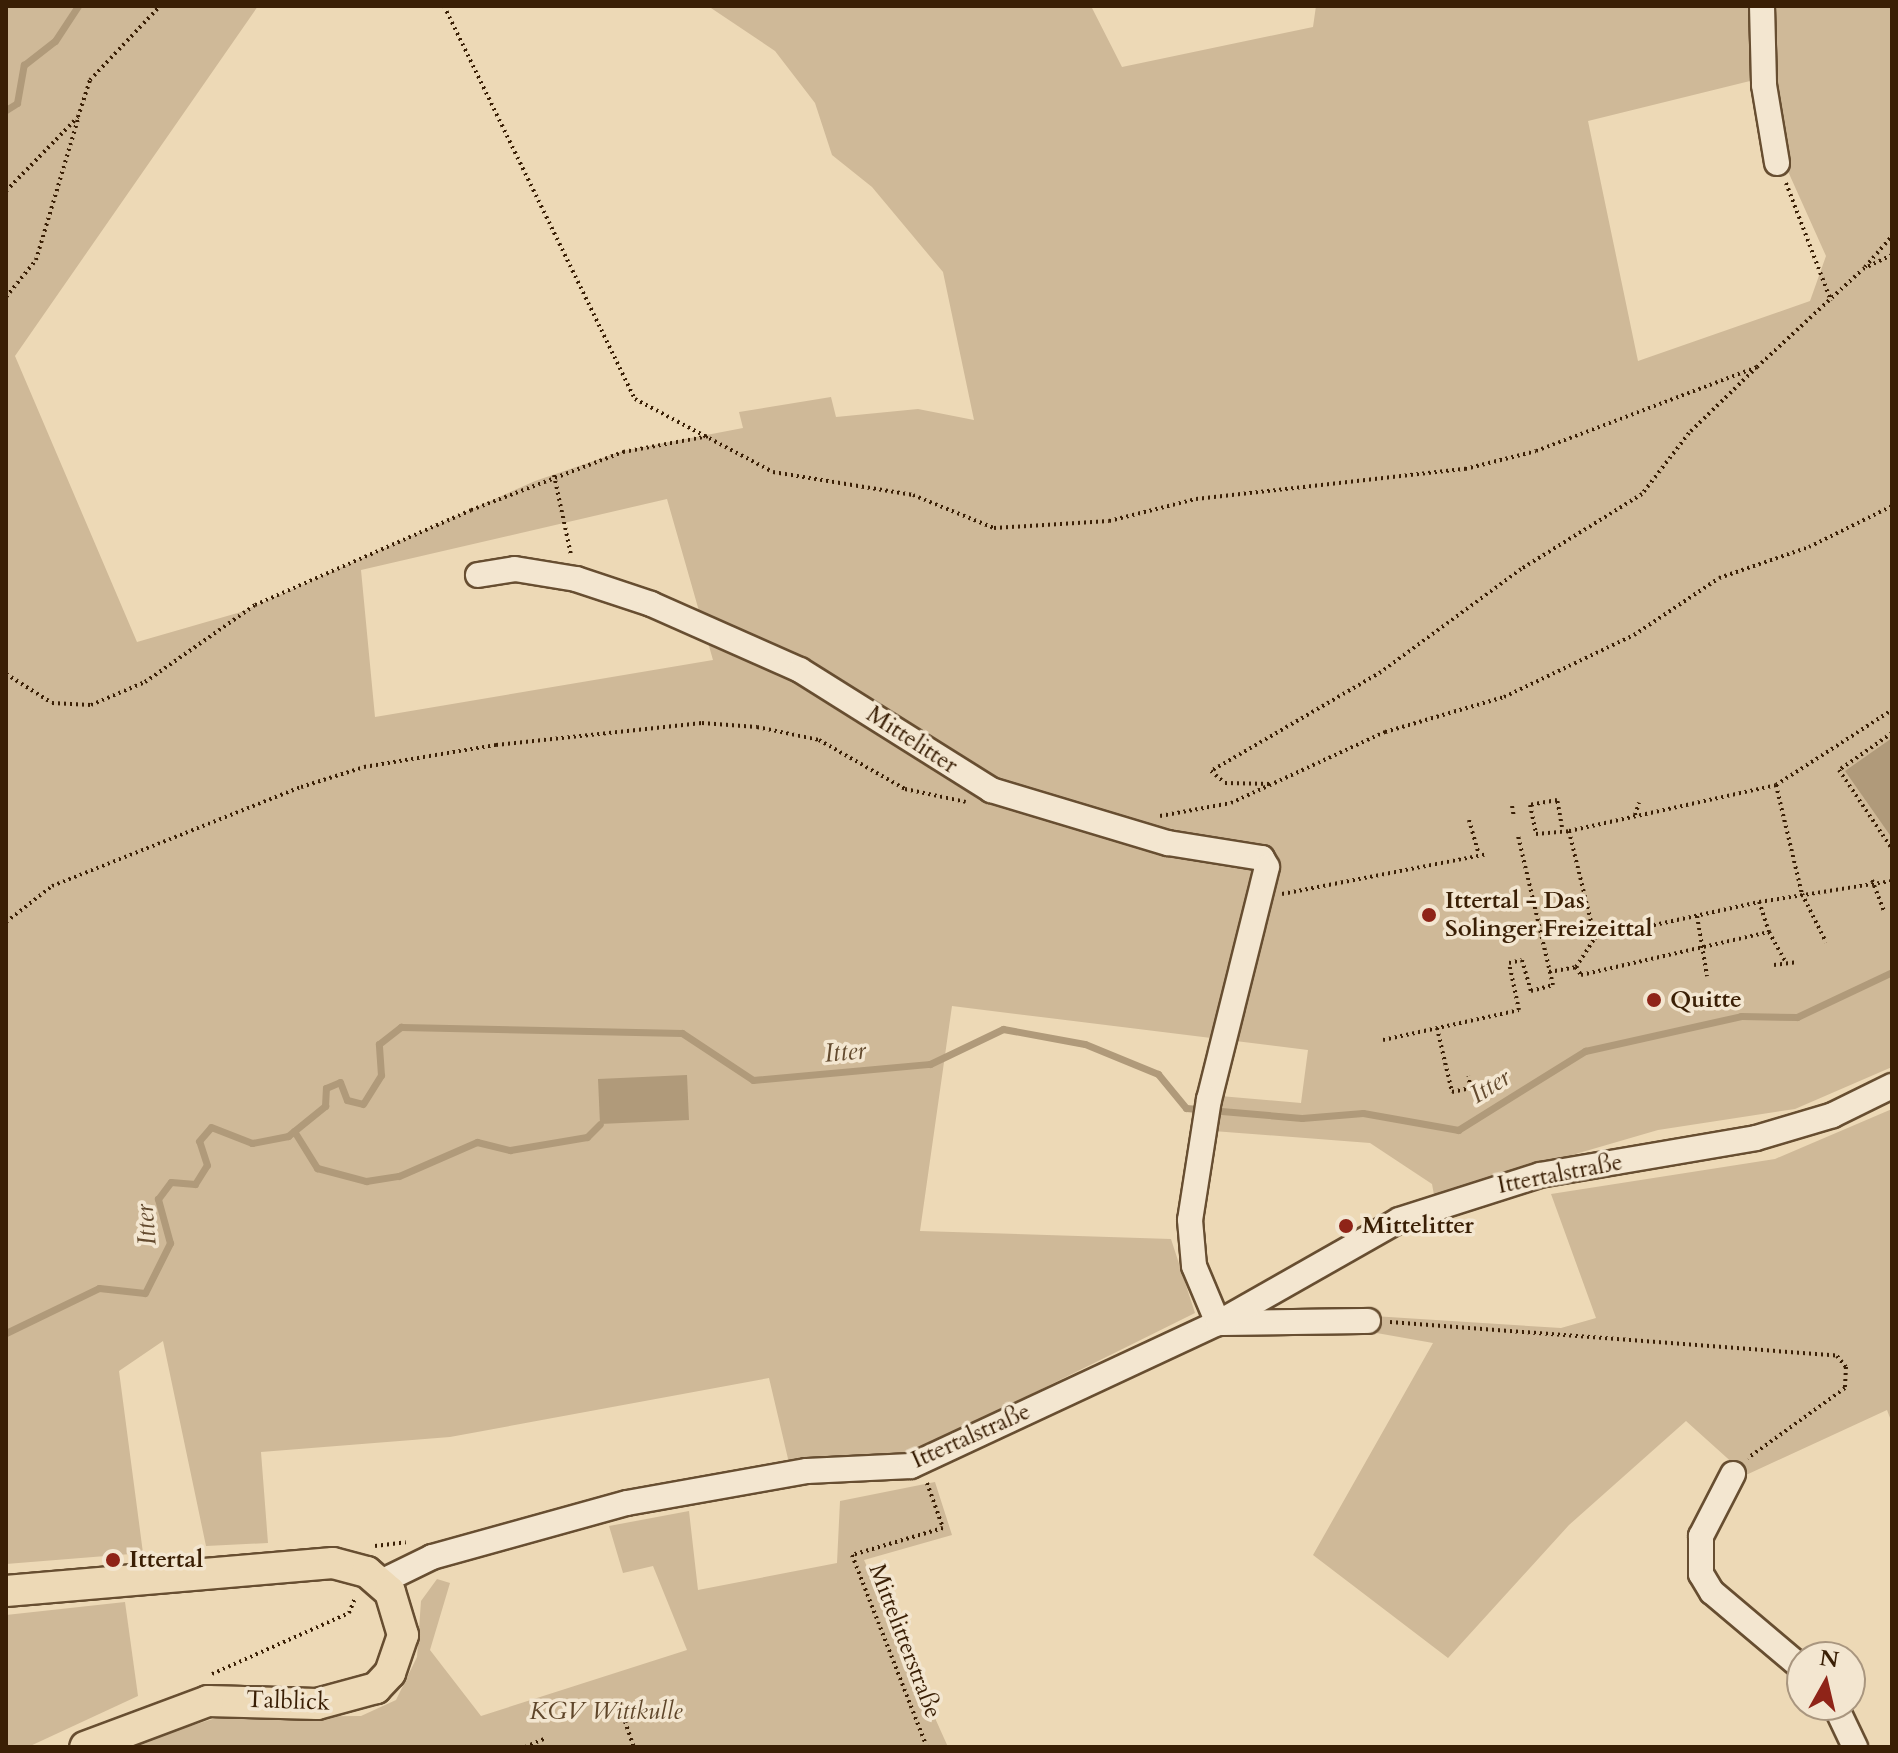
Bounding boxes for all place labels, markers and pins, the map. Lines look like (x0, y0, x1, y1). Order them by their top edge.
place label: Ittertal - Das Solinger Freizeittal (1445, 887, 1653, 943)
marker: Ittertal - Das Solinger Freizeittal (1420, 906, 1438, 924)
place label: Quitte (1670, 986, 1742, 1014)
marker: Quitte (1645, 991, 1663, 1009)
place label: Mittelitter (1362, 1212, 1474, 1240)
marker: Mittelitter (1337, 1217, 1355, 1235)
place label: Ittertal (129, 1546, 203, 1574)
marker: Ittertal (104, 1551, 122, 1569)

